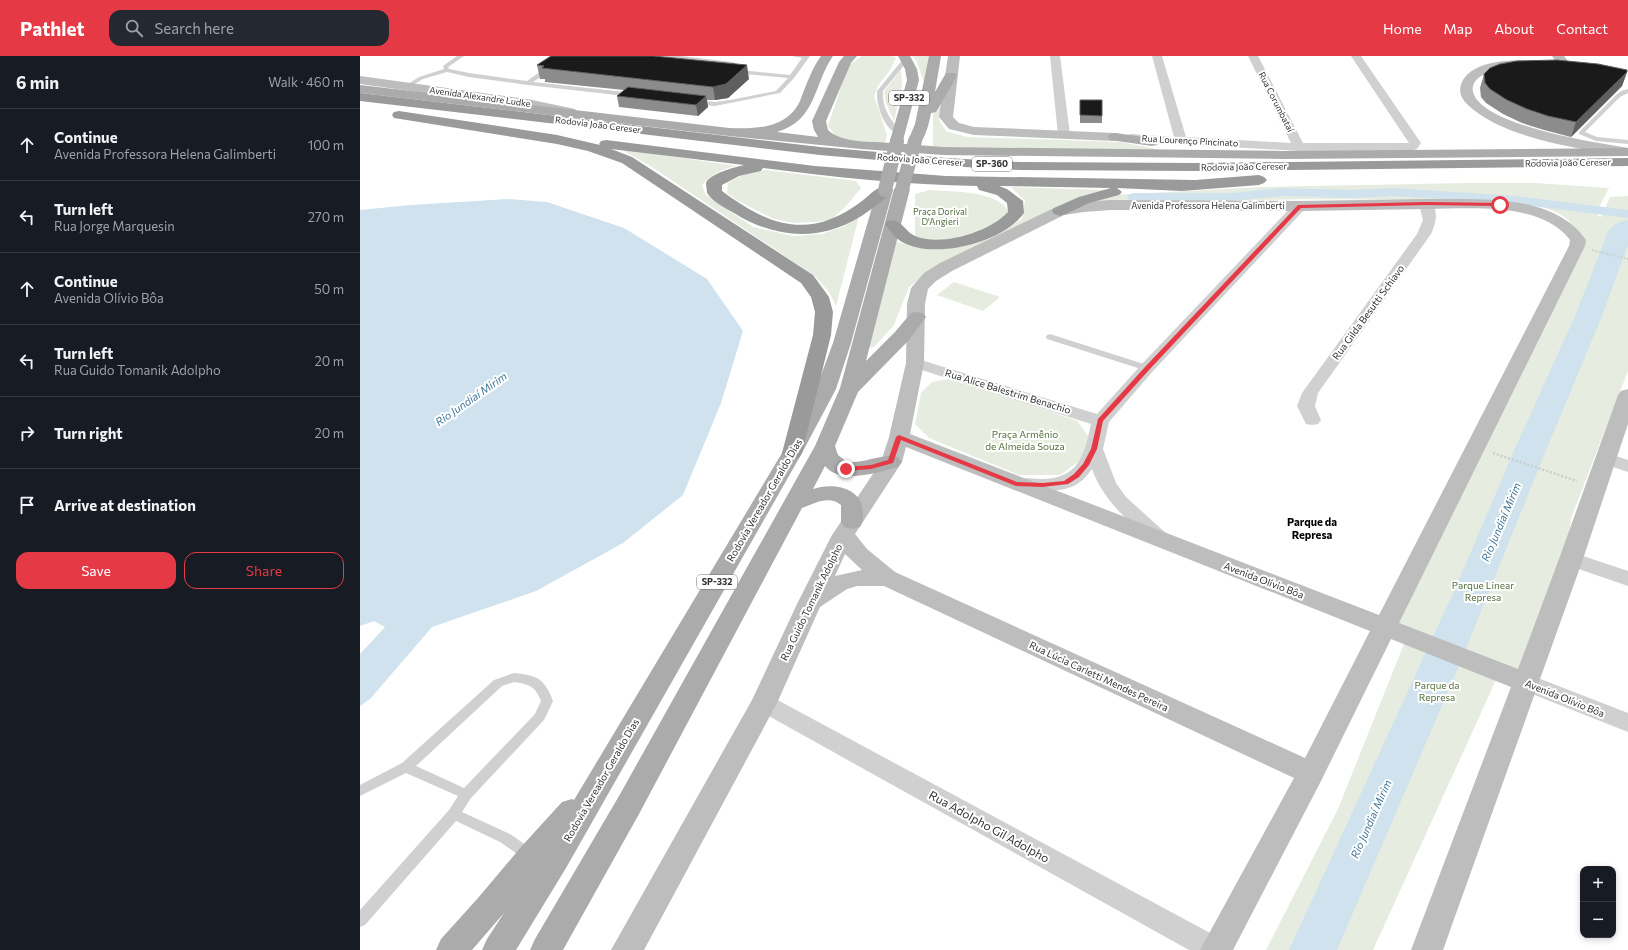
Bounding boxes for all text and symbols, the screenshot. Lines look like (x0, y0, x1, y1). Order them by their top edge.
search box (109, 10, 389, 46)
text: Pathlet (20, 17, 85, 40)
icon: search (123, 17, 145, 39)
text: Search here (155, 19, 234, 37)
text: Home (1383, 20, 1422, 37)
text: Map (1444, 20, 1472, 37)
text: About (1494, 20, 1534, 37)
text: Contact (1556, 20, 1608, 37)
street label: Rua Corumbataí (1257, 70, 1297, 134)
text: 6 min (16, 72, 59, 93)
text: Walk · 460 m (268, 74, 344, 90)
street label: Avenida Alexandre Ludke (429, 84, 532, 109)
road number: SP-332 (889, 91, 929, 105)
street label: Rodovia João Cereser (555, 114, 642, 135)
text: Continue (54, 128, 118, 146)
street label: Rua Lourenço Pincinato (1141, 132, 1239, 149)
icon: ahead (16, 134, 38, 156)
text: 100 m (308, 137, 344, 153)
text: Avenida Professora Helena Galimberti (54, 146, 276, 162)
street label: Rodovia João Cereser (877, 151, 964, 168)
street label: Rodovia João Cereser (1525, 156, 1612, 169)
road number: SP-360 (972, 157, 1012, 171)
street label: Rodovia João Cereser (1201, 160, 1288, 173)
route start (1491, 196, 1509, 214)
text: Turn left (54, 200, 113, 218)
street label: Avenida Professora Helena Galimberti (1131, 200, 1285, 211)
icon: left (16, 206, 38, 228)
park label: Praça Dorival D'Angieri (913, 206, 967, 227)
text: 270 m (308, 209, 344, 225)
text: Rua Jorge Marquesin (54, 218, 175, 234)
street label: Rua Gilda Besutti Schiavo (1330, 262, 1406, 362)
text: Continue (54, 272, 118, 290)
icon: ahead (16, 278, 38, 300)
text: 50 m (314, 281, 344, 297)
text: Avenida Olívio Bôa (54, 290, 164, 306)
text: Turn left (54, 344, 113, 362)
icon: left (16, 350, 38, 372)
text: 20 m (315, 353, 344, 369)
text: Rua Guido Tomanik Adolpho (54, 362, 221, 378)
street label: Rua Alice Balestrim Benachio (944, 366, 1072, 416)
water label: Rio Jundiaí Mirim (432, 369, 510, 429)
icon: right (16, 422, 38, 444)
text: Turn right (54, 424, 123, 442)
text: 20 m (315, 425, 344, 441)
park label: Praça Armênio de Almeida Souza (985, 428, 1065, 452)
street label: Rodovia Vereador Geraldo Dias (724, 436, 804, 564)
route end (837, 460, 855, 478)
water label: Rio Jundiaí Mirim (1478, 480, 1524, 564)
icon: arrive (16, 494, 38, 516)
text: Arrive at destination (54, 496, 196, 514)
district label: Parque da Represa (1287, 515, 1337, 541)
street label: Rua Guido Tomanik Adolpho (777, 542, 845, 662)
button: Save (16, 552, 176, 589)
button: Share (184, 552, 344, 589)
street label: Avenida Olívio Bôa (1222, 559, 1306, 601)
road number: SP-332 (697, 575, 737, 589)
park label: Parque Linear Represa (1452, 579, 1514, 603)
street label: Rua Lúcia Carletti Mendes Pereira (1028, 638, 1170, 714)
street label: Avenida Olívio Bôa (1524, 677, 1606, 719)
park label: Parque da Represa (1415, 679, 1459, 703)
street label: Rodovia Vereador Geraldo Dias (561, 716, 641, 844)
water label: Rio Jundiaí Mirim (1347, 777, 1395, 860)
street label: Rua Adolpho Gil Adolpho (927, 787, 1052, 865)
map controls (1580, 866, 1616, 938)
button: + (1580, 866, 1616, 902)
button: − (1580, 902, 1616, 938)

